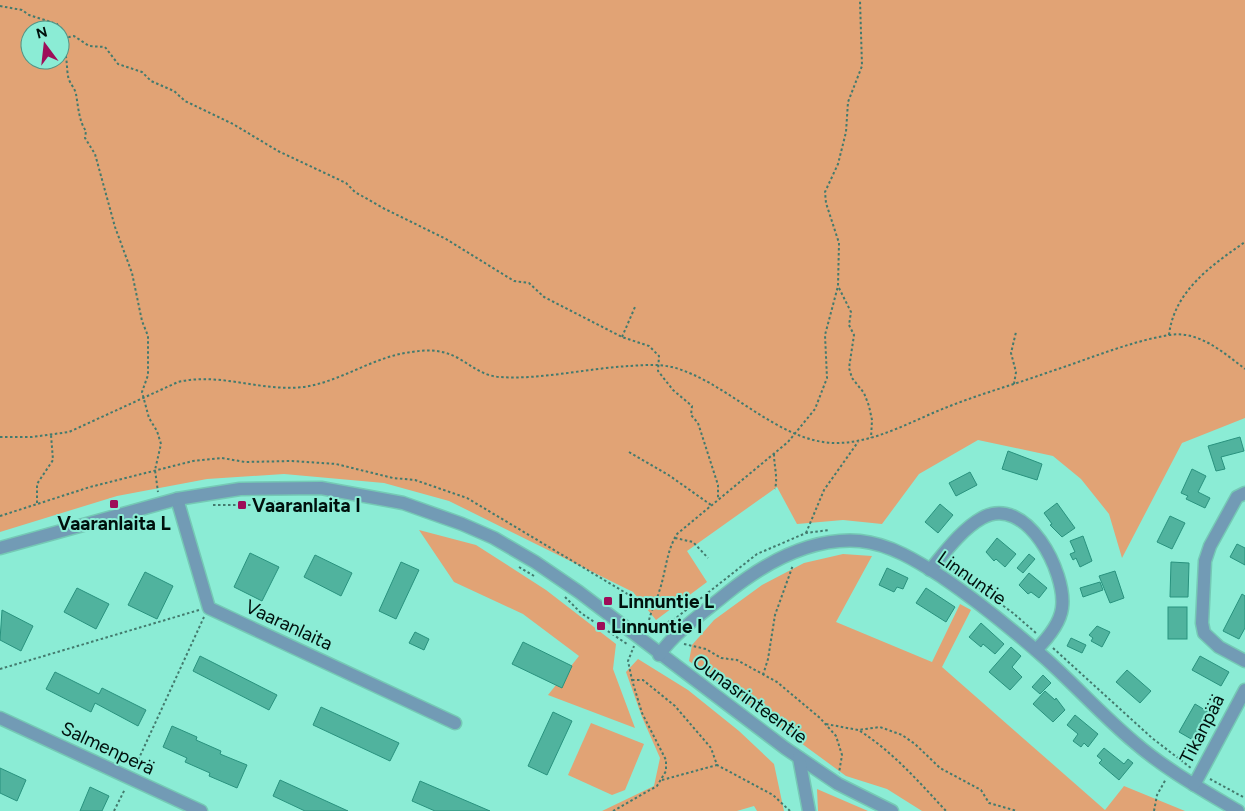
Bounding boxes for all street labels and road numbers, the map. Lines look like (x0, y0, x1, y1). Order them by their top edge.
street label: Linnuntie (933, 546, 1011, 610)
street label: Vaaranlaita (242, 595, 336, 655)
street label: Ounasrinteentie (688, 650, 812, 748)
street label: Tikanpää (1175, 690, 1229, 768)
street label: Salmenperä (58, 716, 158, 780)

